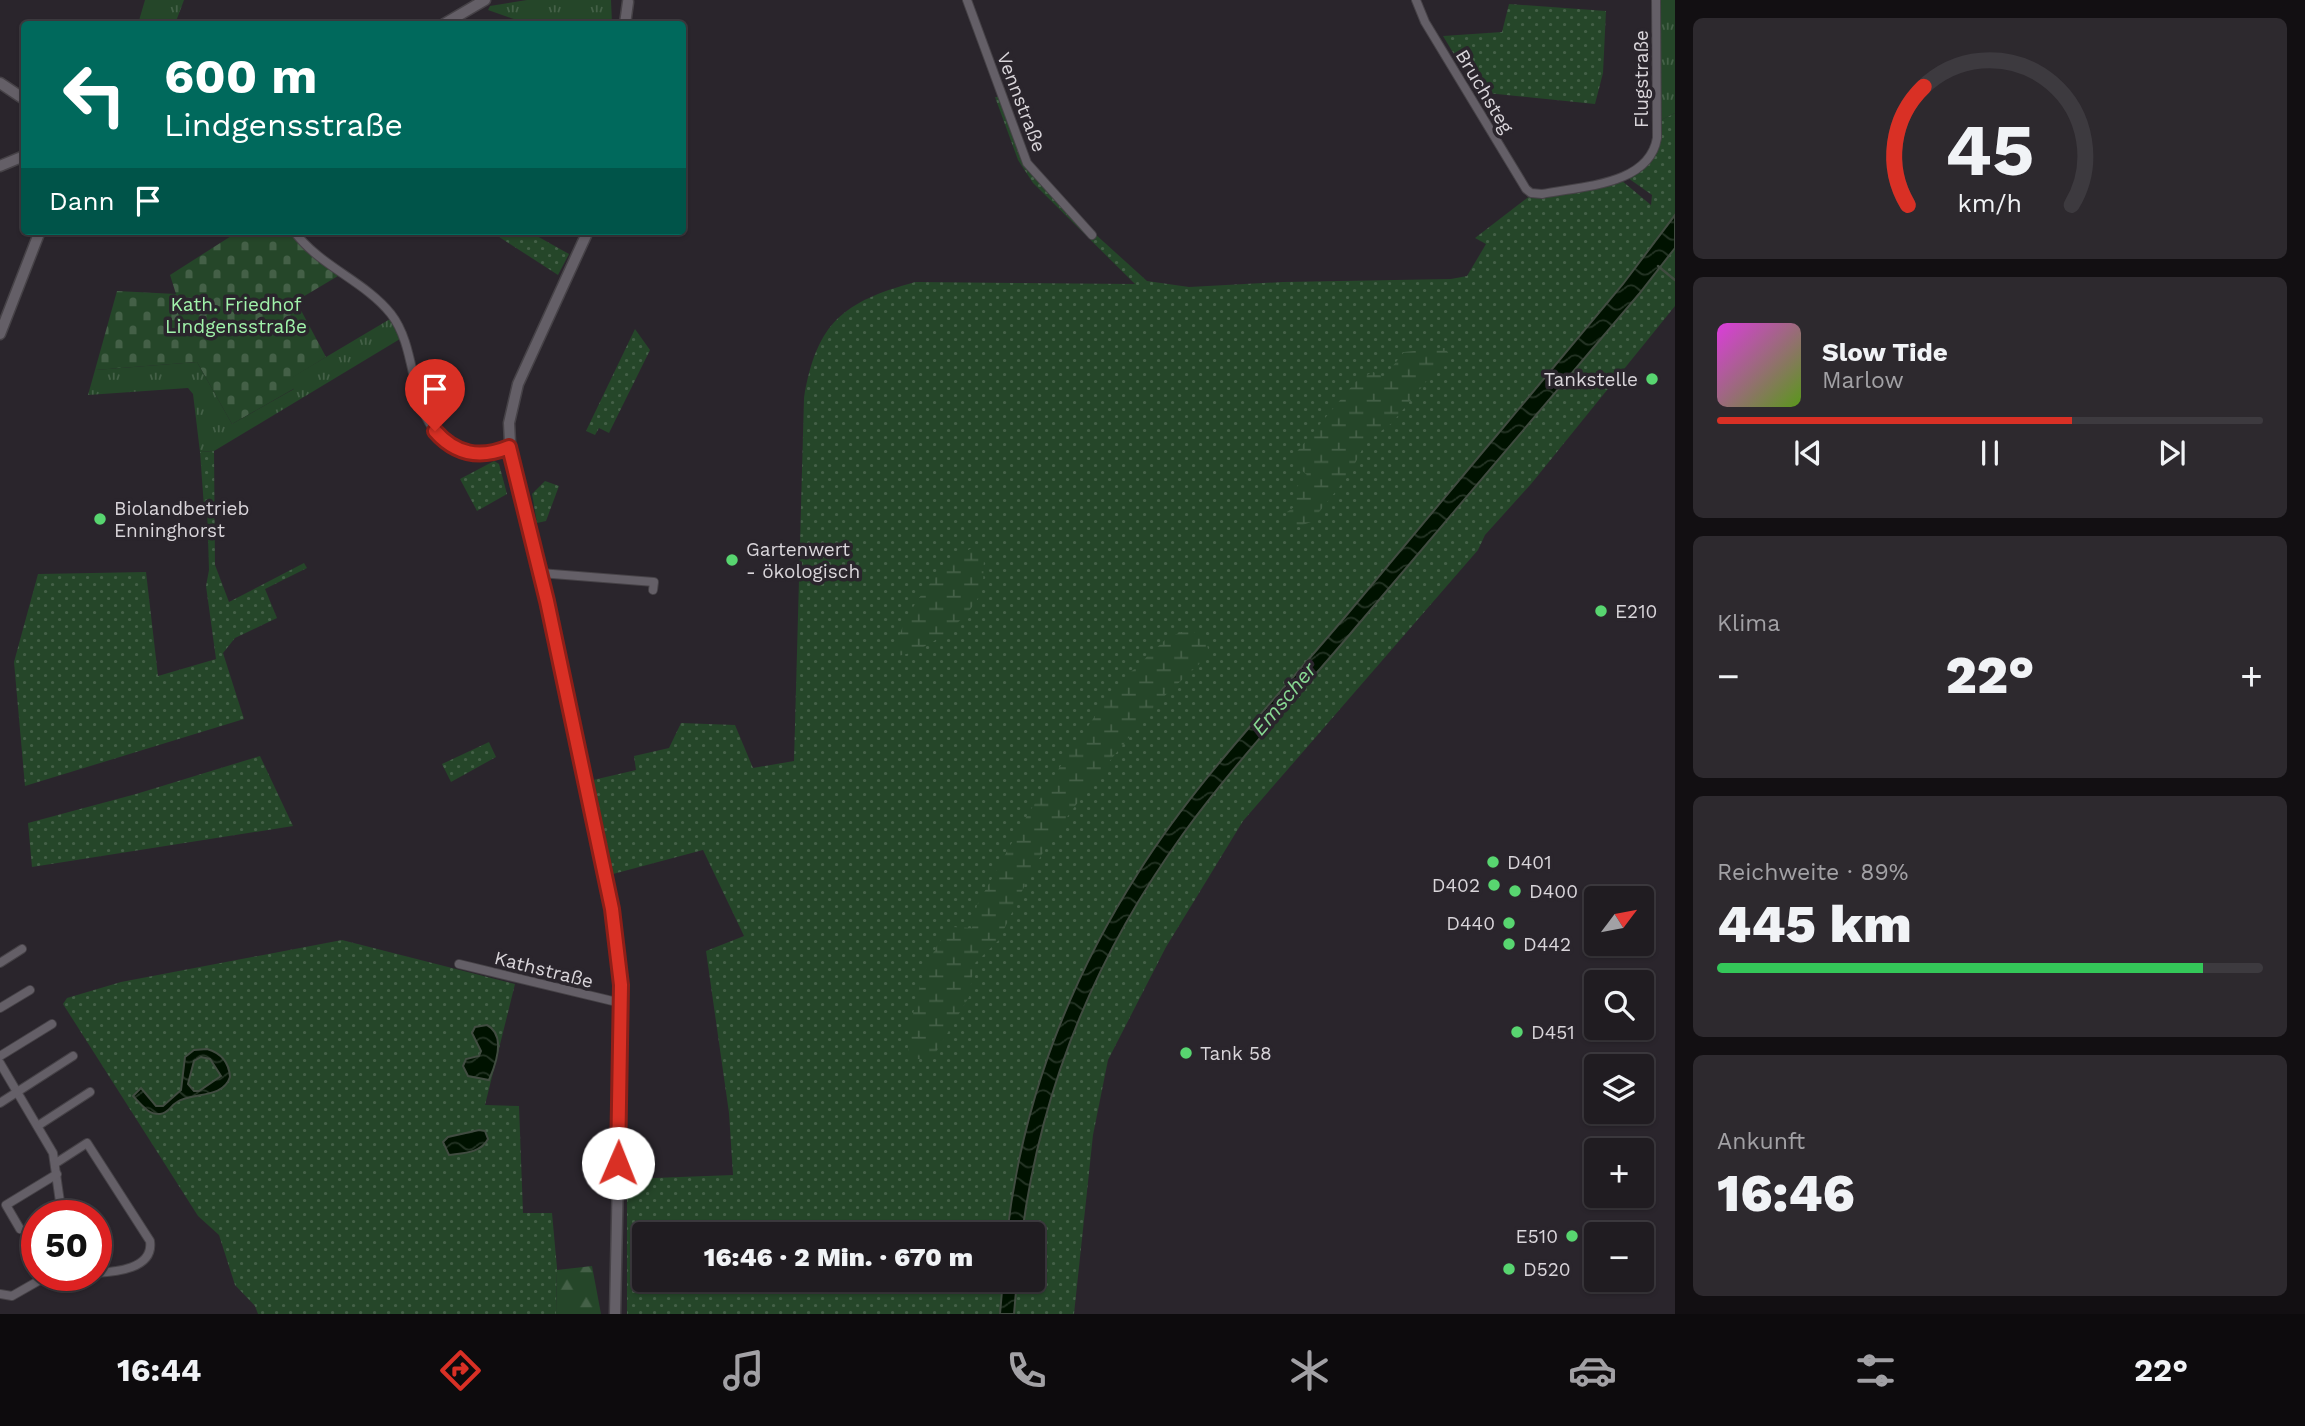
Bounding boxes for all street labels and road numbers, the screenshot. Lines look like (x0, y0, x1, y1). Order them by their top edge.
street label: Flugstraße (1630, 30, 1653, 128)
street label: Bruchsteg (1451, 45, 1519, 138)
street label: Vennstraße (992, 49, 1051, 155)
street label: Kathstraße (492, 946, 596, 993)

